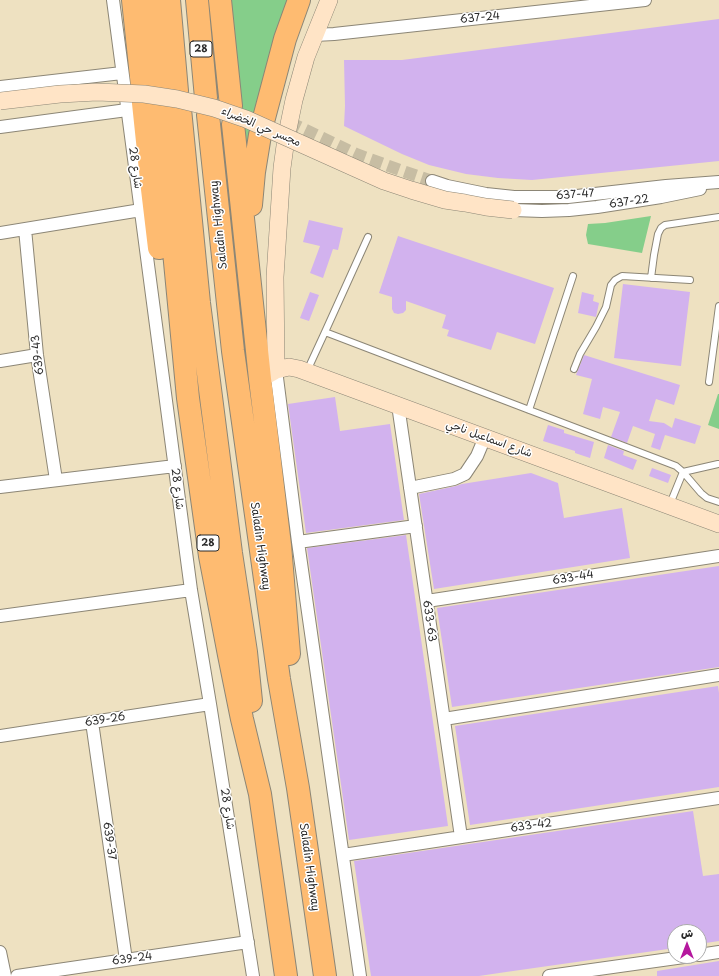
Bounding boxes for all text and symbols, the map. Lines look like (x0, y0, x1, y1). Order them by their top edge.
street label: 637-24 (459, 9, 501, 27)
road number: 28 (190, 41, 212, 57)
street label: مجسر حي الخضراء (219, 104, 303, 150)
street label: شارع 28 (126, 146, 144, 190)
street label: Saladin Highway (208, 180, 230, 270)
street label: 637-47 (555, 187, 595, 203)
street label: 637-22 (608, 192, 650, 212)
street label: 639-43 (29, 334, 47, 376)
street label: شارع اسماعيل ناجي (444, 417, 534, 461)
street label: شارع 28 (168, 467, 186, 511)
street label: Saladin Highway (247, 501, 273, 591)
road number: 28 (197, 535, 219, 551)
street label: 633-44 (551, 568, 595, 588)
street label: 633-63 (420, 599, 438, 643)
street label: 639-26 (84, 710, 126, 730)
street label: شارع 28 (217, 787, 237, 831)
street label: 633-42 (509, 817, 553, 835)
street label: 639-37 (100, 821, 118, 861)
street label: Saladin Highway (296, 822, 322, 912)
north arrow (667, 924, 707, 964)
text: ش (681, 924, 693, 941)
street label: 639-24 (111, 950, 153, 968)

